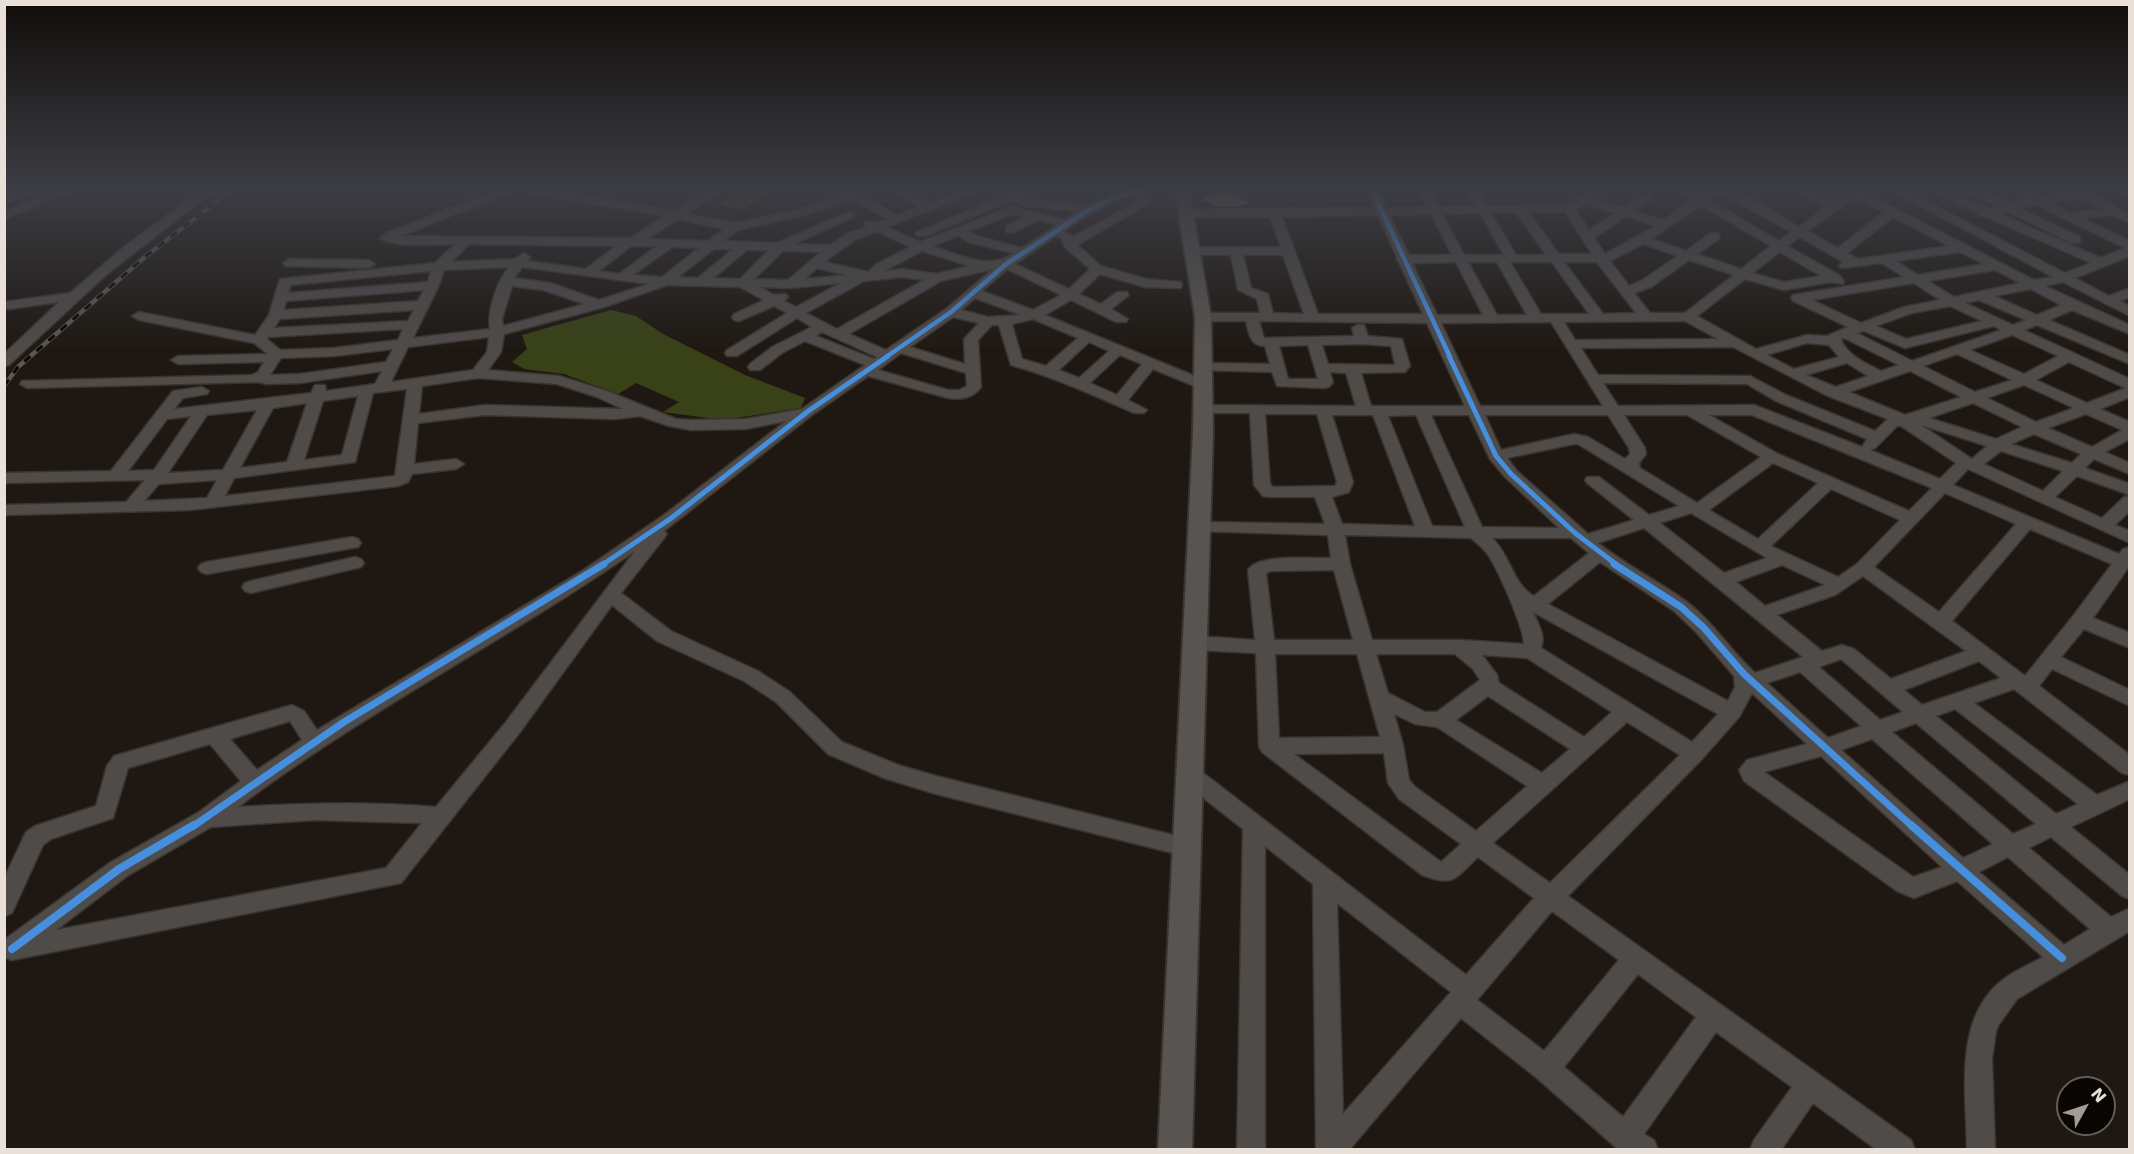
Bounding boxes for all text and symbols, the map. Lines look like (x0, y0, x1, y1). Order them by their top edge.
north arrow (2056, 1076, 2116, 1136)
text: N (2087, 1084, 2110, 1107)

